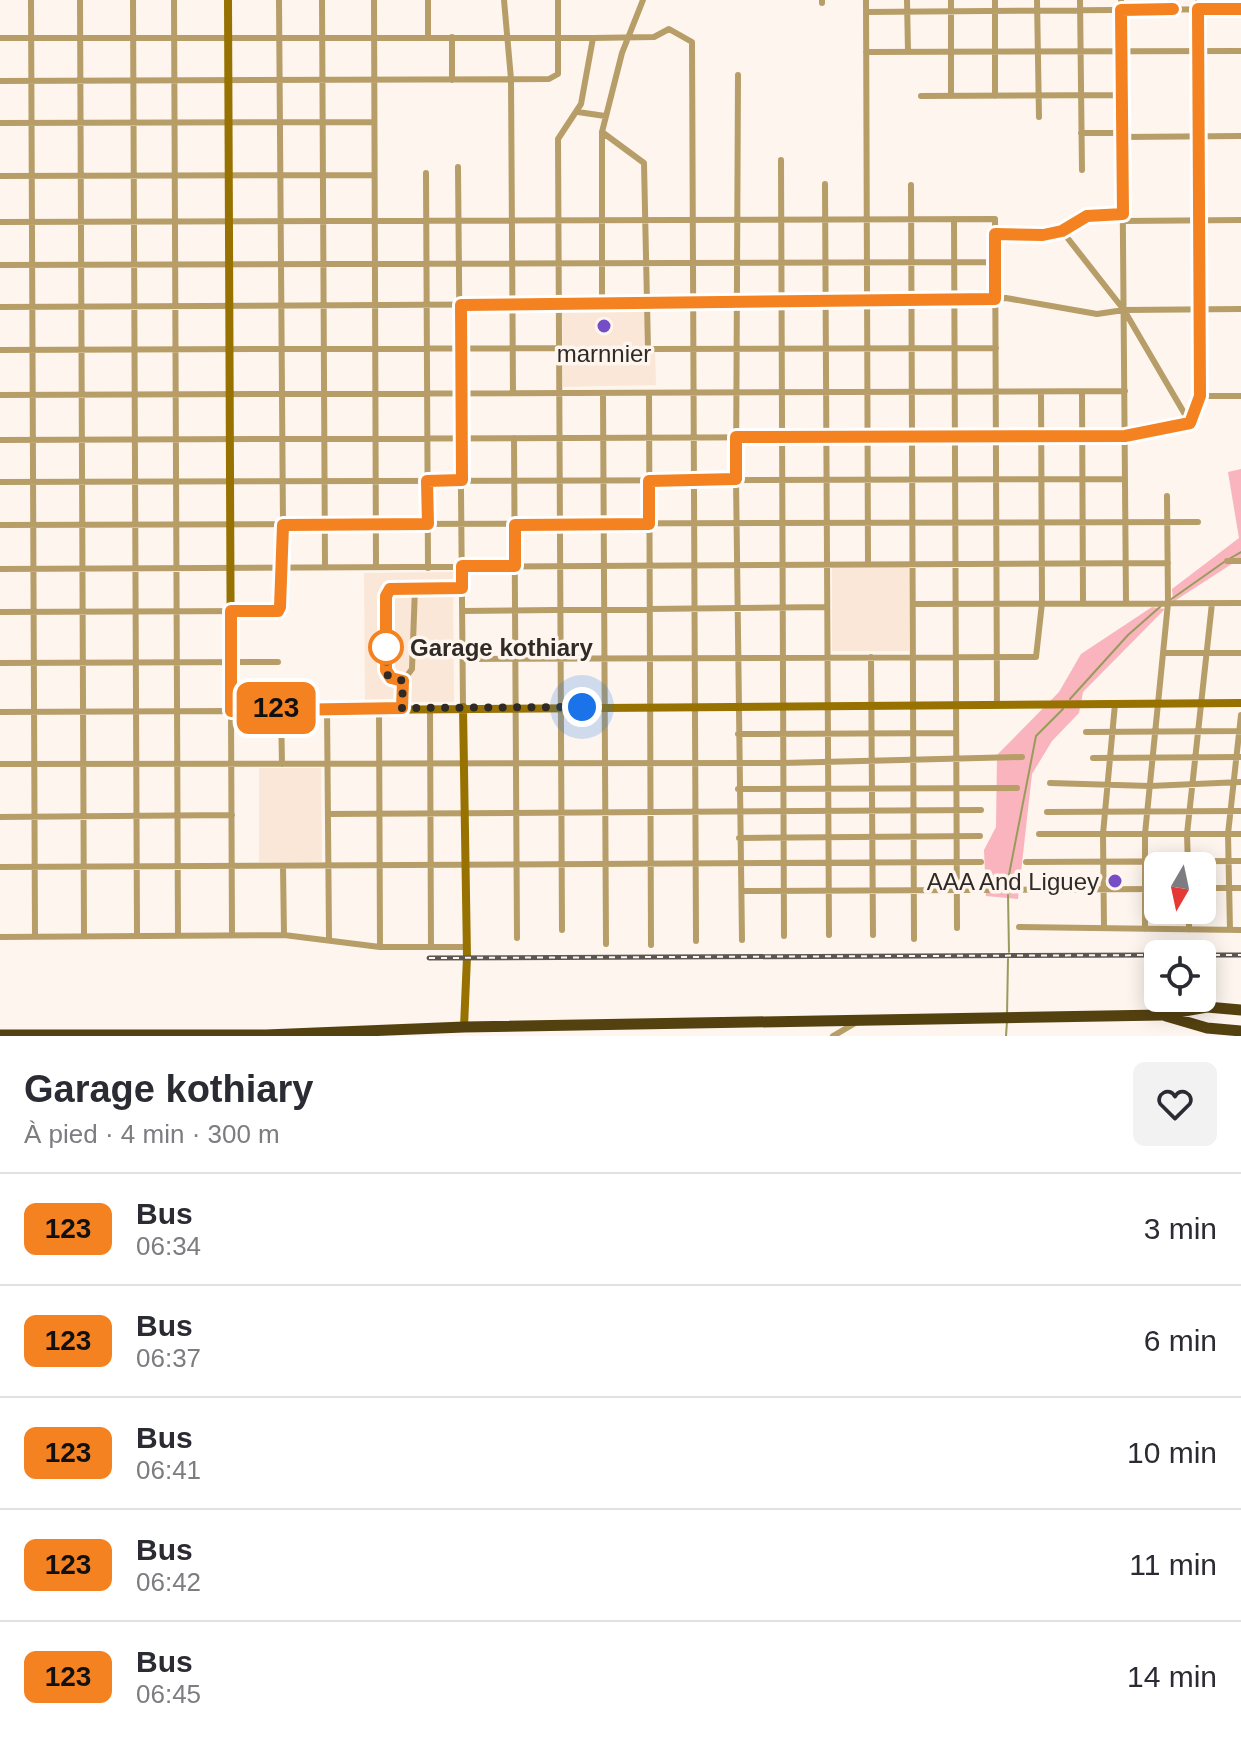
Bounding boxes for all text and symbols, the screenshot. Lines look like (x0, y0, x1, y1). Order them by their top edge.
marker: marnnier (595, 317, 613, 335)
place label: marnnier (557, 340, 651, 367)
marker: Garage kothiary (369, 630, 403, 664)
place label: Garage kothiary (410, 634, 593, 661)
line badge: 123 (230, 682, 322, 734)
your location (562, 687, 602, 727)
text: 123 (253, 692, 299, 723)
north arrow (1144, 852, 1216, 924)
map controls (1144, 852, 1216, 1012)
place label: AAA And Liguey (927, 868, 1099, 895)
marker: AAA And Liguey (1106, 872, 1124, 890)
button: locate (1144, 940, 1216, 1012)
button: heart (1133, 1062, 1217, 1146)
text: Garage kothiary (24, 1068, 313, 1110)
text: À pied · 4 min · 300 m (24, 1119, 280, 1149)
text: Bus (136, 1197, 193, 1230)
text: 3 min (1144, 1212, 1217, 1245)
text: 123 (45, 1213, 91, 1244)
text: 06:34 (136, 1231, 201, 1261)
text: Bus (136, 1309, 193, 1342)
text: 6 min (1144, 1324, 1217, 1357)
text: 123 (45, 1325, 91, 1356)
text: 06:37 (136, 1343, 201, 1373)
text: Bus (136, 1421, 193, 1454)
text: 10 min (1127, 1436, 1217, 1469)
text: 123 (45, 1437, 91, 1468)
text: 06:41 (136, 1455, 201, 1485)
text: Bus (136, 1533, 193, 1566)
text: 11 min (1129, 1548, 1217, 1581)
text: 123 (45, 1549, 91, 1580)
text: 06:42 (136, 1567, 201, 1597)
text: Bus (136, 1645, 193, 1678)
text: 14 min (1127, 1660, 1217, 1693)
text: 123 (45, 1661, 91, 1692)
text: 06:45 (136, 1679, 201, 1709)

